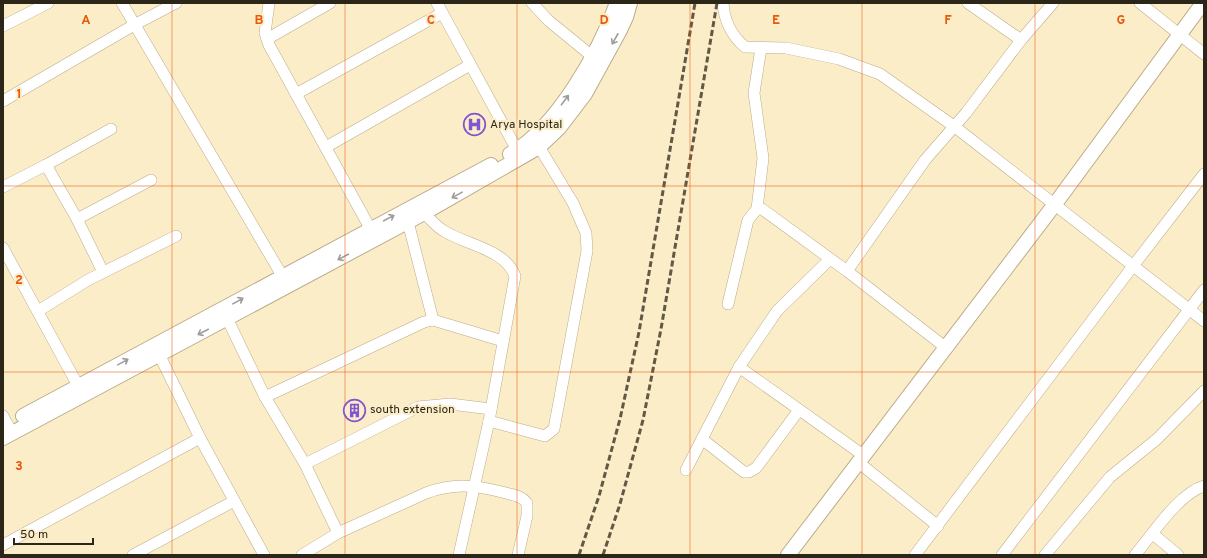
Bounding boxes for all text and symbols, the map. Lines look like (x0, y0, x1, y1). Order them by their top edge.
text: A (81, 13, 91, 29)
text: B (255, 13, 264, 29)
text: C (427, 13, 435, 29)
text: D (599, 13, 609, 29)
text: E (772, 13, 780, 29)
text: F (944, 13, 952, 29)
text: G (1117, 13, 1126, 29)
one-way arrow (611, 33, 619, 45)
text: 1 (16, 87, 22, 103)
one-way arrow (560, 95, 569, 106)
hospital icon: Arya Hospital (461, 112, 487, 138)
place label: Arya Hospital (490, 117, 563, 133)
one-way arrow (451, 191, 463, 199)
one-way arrow (383, 214, 395, 222)
one-way arrow (337, 254, 349, 261)
text: 2 (15, 273, 23, 289)
one-way arrow (232, 297, 244, 304)
one-way arrow (198, 328, 210, 336)
one-way arrow (117, 357, 129, 365)
building icon: south extension (342, 397, 368, 423)
place label: south extension (370, 402, 455, 418)
text: 3 (15, 459, 23, 475)
scale bar (14, 520, 93, 546)
text: 50 m (20, 527, 48, 543)

